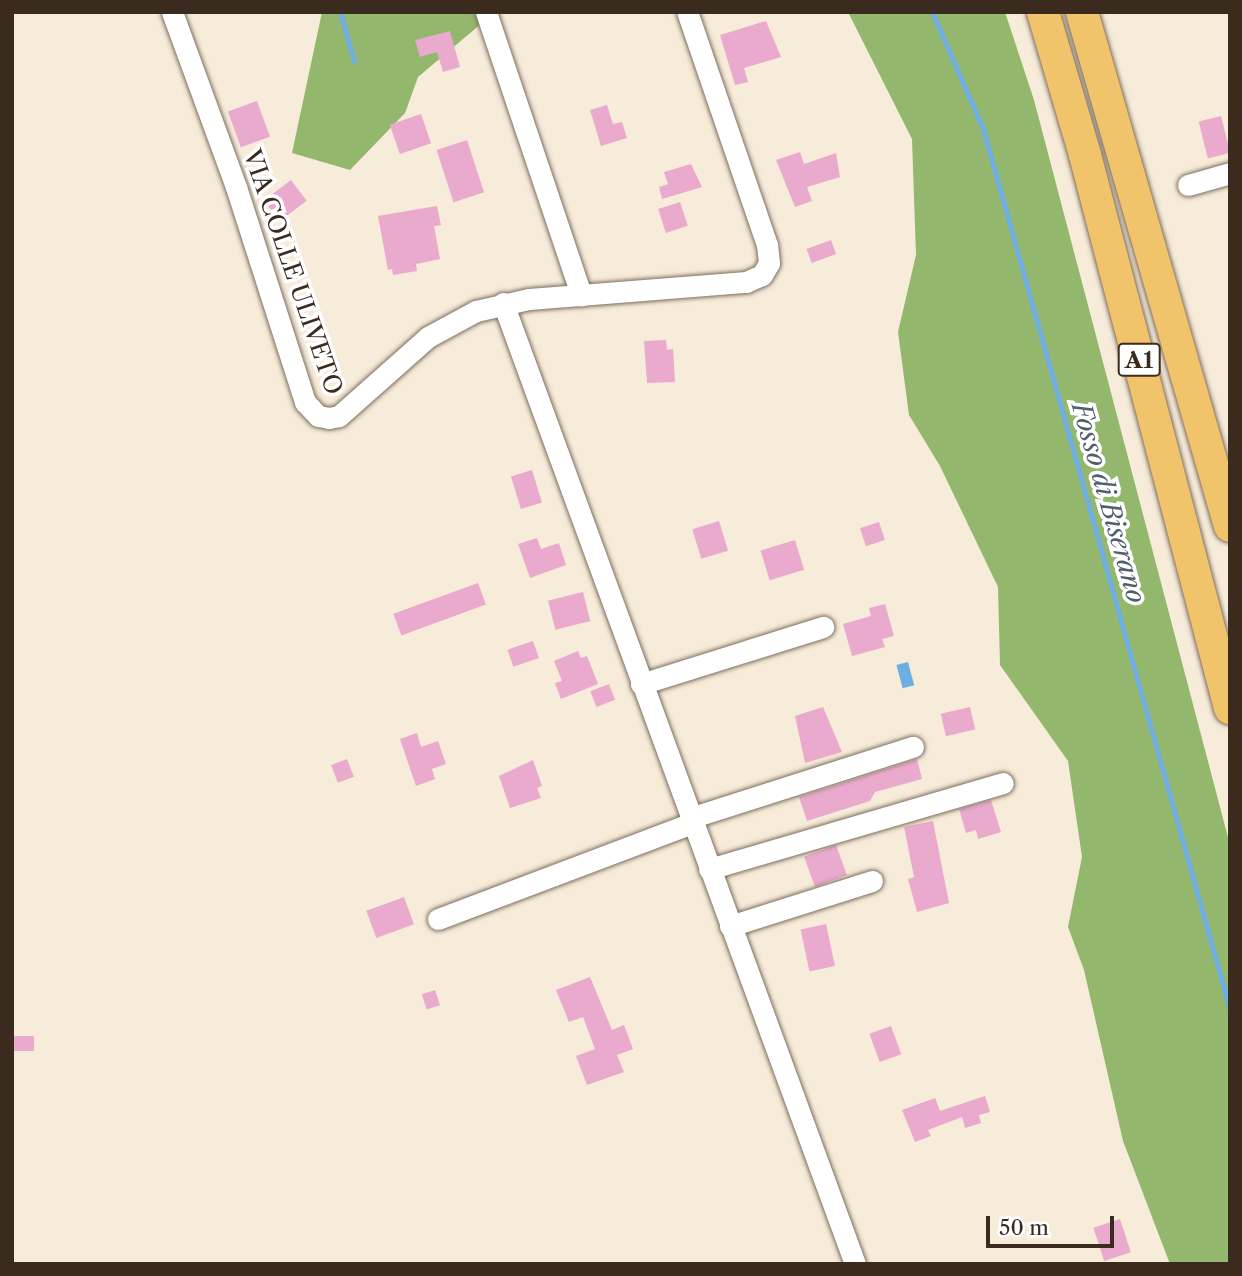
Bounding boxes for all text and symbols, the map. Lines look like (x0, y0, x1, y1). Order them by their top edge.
street label: VIA COLLE ULIVETO (237, 145, 349, 399)
road number: A1 (1116, 340, 1162, 380)
water label: Fosso di Biserano (1064, 399, 1152, 607)
scale bar (990, 1202, 1118, 1246)
text: 50 m (999, 1215, 1049, 1240)

